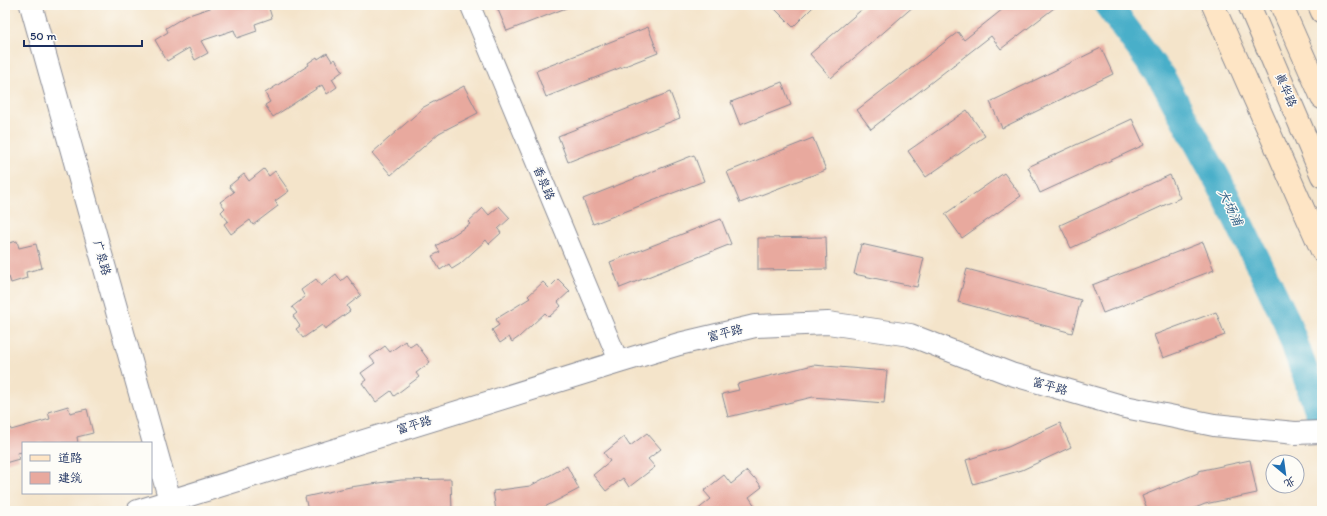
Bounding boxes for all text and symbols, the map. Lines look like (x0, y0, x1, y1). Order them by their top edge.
scale bar (24, 22, 142, 48)
text: 50 m (30, 29, 56, 43)
street label: 真华路 (1273, 71, 1299, 109)
street label: 香泉路 (531, 164, 557, 202)
water label: 大场浦 (1215, 186, 1247, 230)
street label: 广泉路 (90, 239, 114, 277)
street label: 富平路 (706, 322, 744, 344)
street label: 富平路 (1031, 374, 1069, 398)
street label: 富平路 (395, 413, 433, 437)
legend (22, 442, 152, 494)
text: 道路 (58, 451, 82, 465)
north arrow (1265, 454, 1305, 494)
text: 建筑 (58, 471, 82, 485)
text: 北 (1282, 474, 1298, 491)

